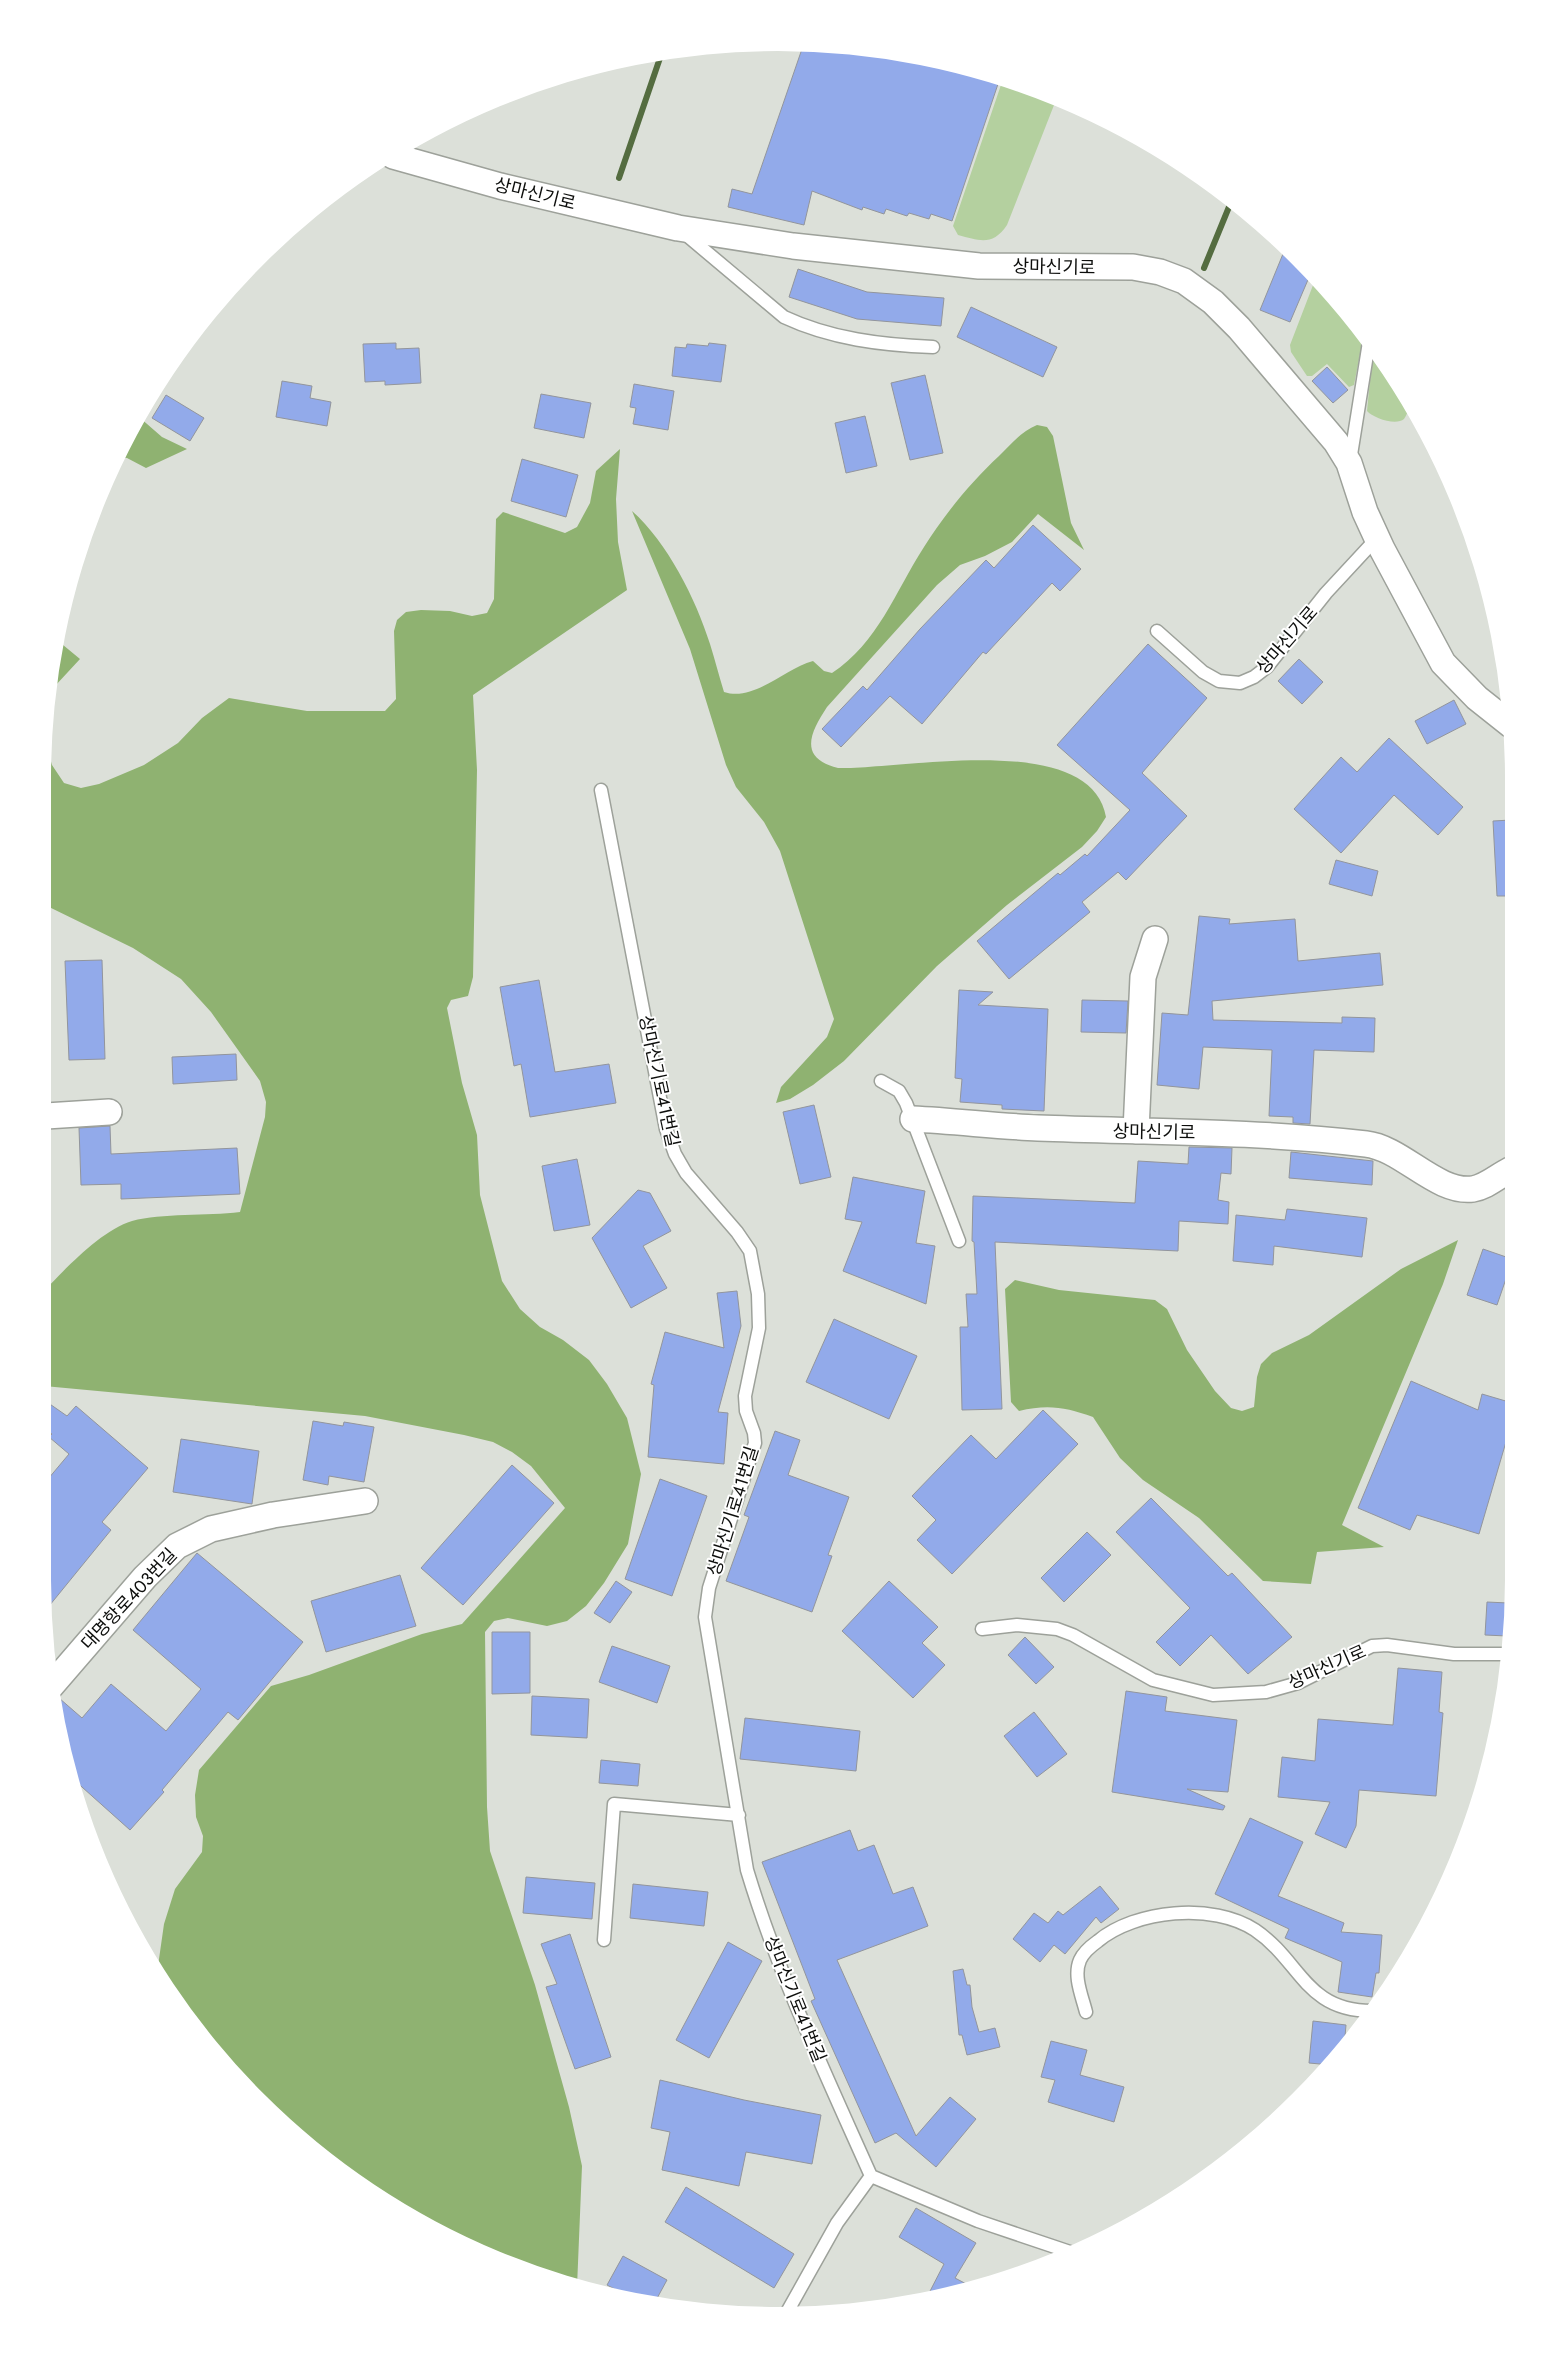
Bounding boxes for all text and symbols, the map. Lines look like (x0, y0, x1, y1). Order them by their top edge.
street label: 상마신기로 (492, 171, 578, 217)
street label: 상마신기로 (1012, 253, 1096, 281)
street label: 상마신기로 (1250, 600, 1324, 680)
street label: 상마신기로41번길 (632, 1013, 686, 1149)
street label: 상마신기로 (1112, 1118, 1196, 1146)
street label: 상마신기로41번길 (701, 1443, 765, 1579)
street label: 대명항로403번길 (75, 1542, 183, 1656)
street label: 상마신기로 (1284, 1638, 1370, 1696)
street label: 상마신기로41번길 (758, 1932, 832, 2066)

